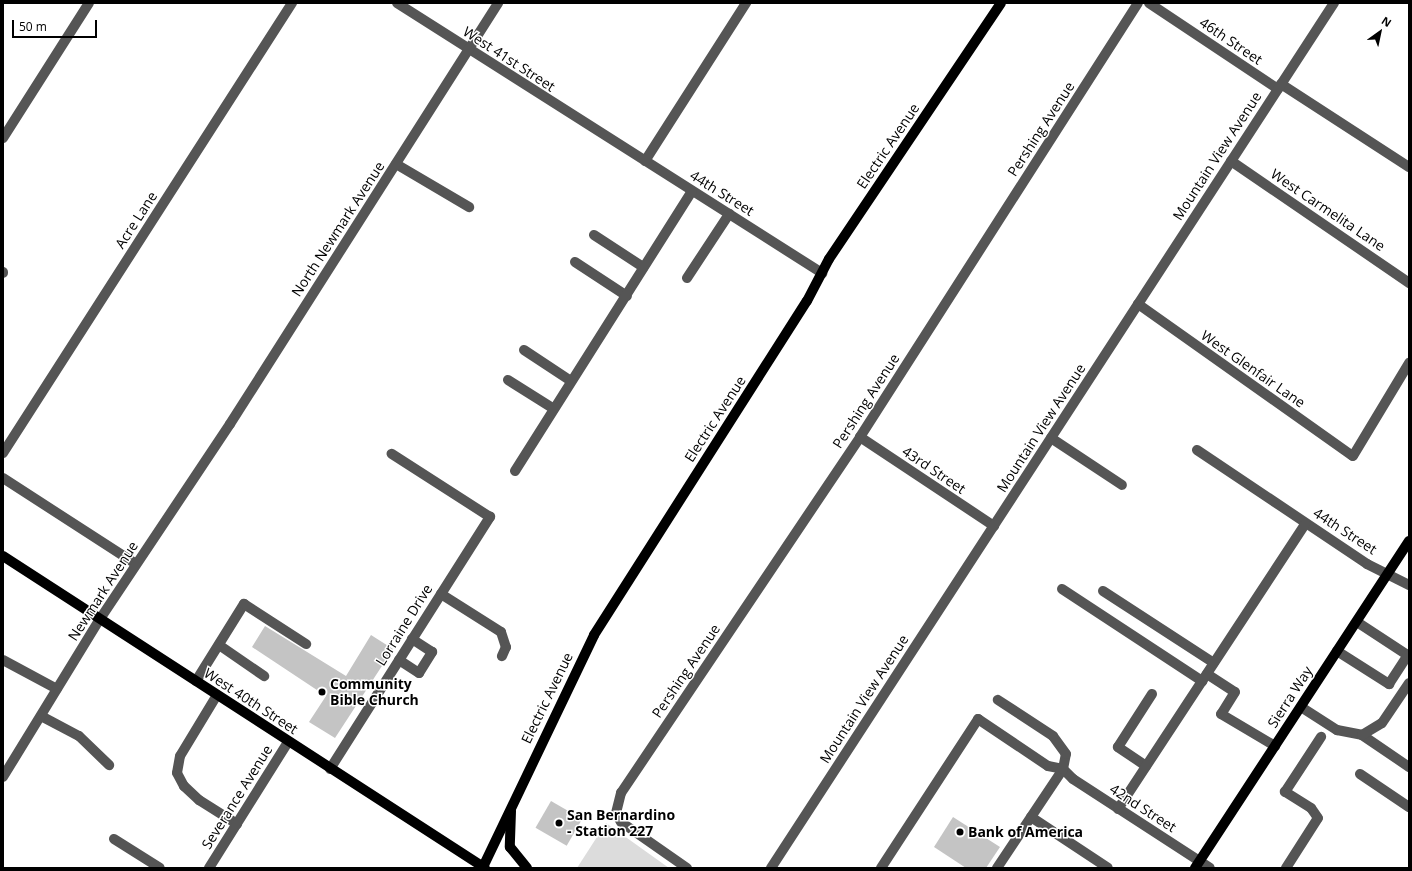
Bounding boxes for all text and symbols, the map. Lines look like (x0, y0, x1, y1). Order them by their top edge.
scale bar (14, 12, 99, 38)
north arrow (1360, 12, 1400, 52)
text: N (1379, 13, 1395, 30)
street label: 46th Street (1196, 14, 1266, 68)
text: 50 m (19, 18, 47, 35)
street label: West 41st Street (460, 23, 558, 95)
street label: Pershing Avenue (1004, 79, 1078, 179)
street label: Mountain View Avenue (1169, 89, 1265, 223)
street label: Electric Avenue (853, 100, 923, 192)
street label: North Newmark Avenue (288, 158, 388, 300)
street label: West Carmelita Lane (1268, 166, 1388, 254)
street label: 44th Street (687, 167, 757, 219)
street label: Acre Lane (111, 188, 161, 252)
street label: West Glenfair Lane (1198, 327, 1308, 411)
street label: Pershing Avenue (829, 351, 903, 451)
street label: Mountain View Avenue (993, 361, 1089, 495)
street label: Electric Avenue (681, 373, 749, 465)
street label: 43rd Street (899, 443, 969, 497)
street label: 44th Street (1310, 504, 1380, 558)
street label: Newmark Avenue (65, 538, 141, 644)
street label: Lorraine Drive (372, 581, 436, 669)
street label: Pershing Avenue (648, 621, 724, 721)
street label: Mountain View Avenue (816, 632, 912, 766)
street label: Electric Avenue (518, 650, 576, 746)
street label: Sierra Way (1264, 663, 1316, 731)
street label: West 40th Street (201, 664, 301, 738)
place label: Community Bible Church (330, 676, 419, 708)
marker: Community Bible Church (317, 687, 327, 697)
street label: Severance Avenue (198, 742, 276, 852)
street label: 42nd Street (1107, 780, 1179, 836)
place label: San Bernardino - Station 227 (567, 807, 675, 840)
marker: San Bernardino - Station 227 (554, 818, 564, 828)
place label: Bank of America (968, 824, 1083, 840)
marker: Bank of America (955, 827, 965, 837)

